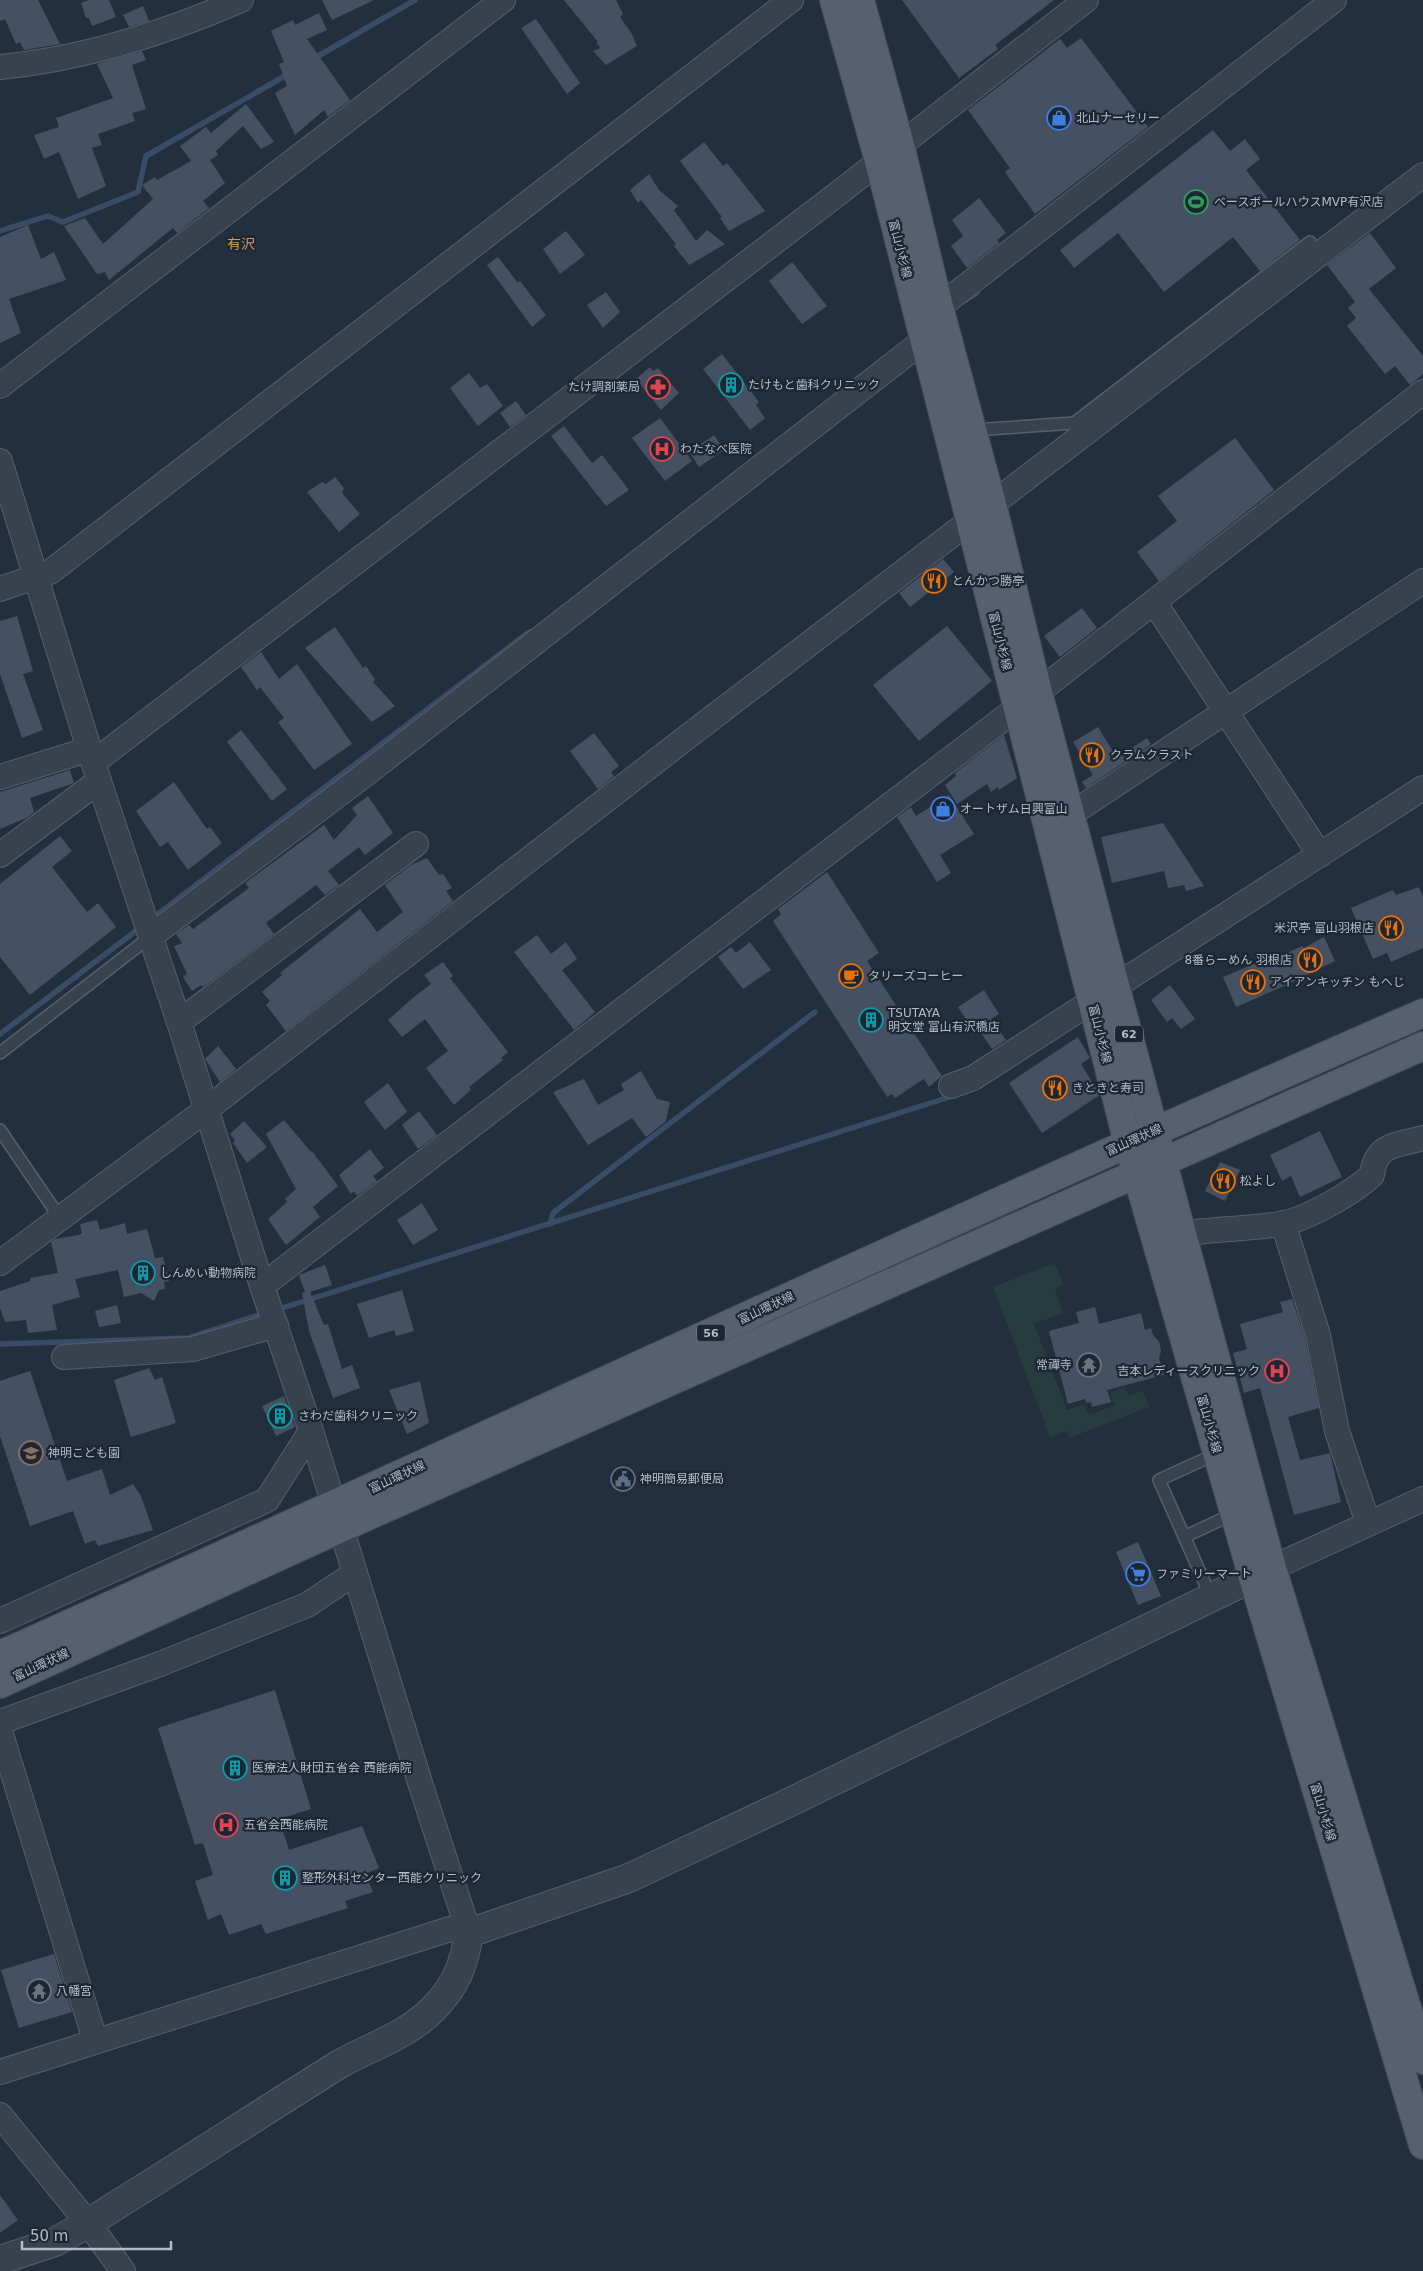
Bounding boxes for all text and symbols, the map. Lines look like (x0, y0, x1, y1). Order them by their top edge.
shop icon: 北山ナーセリー (1046, 105, 1072, 131)
place label: 北山ナーセリー (1076, 111, 1160, 125)
sports icon: ベースボールハウスMVP有沢店 (1183, 189, 1209, 215)
place label: ベースボールハウスMVP有沢店 (1214, 195, 1383, 209)
street label: 富山小杉線 (886, 218, 914, 280)
district label: 有沢 (227, 236, 255, 252)
building icon: たけもと歯科クリニック (718, 372, 744, 398)
pharmacy icon: たけ調剤薬局 (645, 374, 671, 400)
place label: たけもと歯科クリニック (748, 378, 880, 392)
place label: たけ調剤薬局 (568, 380, 640, 394)
hospital icon: わたなべ医院 (649, 436, 675, 462)
place label: わたなべ医院 (680, 442, 752, 456)
restaurant icon: とんかつ勝亭 (921, 568, 947, 594)
place label: とんかつ勝亭 (952, 574, 1024, 588)
street label: 富山小杉線 (986, 610, 1014, 672)
restaurant icon: クラムクラスト (1079, 742, 1105, 768)
place label: クラムクラスト (1110, 748, 1193, 762)
shop icon: オートザム日興富山 (930, 796, 956, 822)
place label: オートザム日興富山 (960, 802, 1068, 816)
restaurant icon: 米沢亭 富山羽根店 (1378, 915, 1404, 941)
place label: 米沢亭 富山羽根店 (1274, 921, 1374, 935)
restaurant icon: 8番らーめん 羽根店 (1297, 947, 1323, 973)
place label: 8番らーめん 羽根店 (1185, 953, 1292, 967)
cafe icon: タリーズコーヒー (838, 963, 864, 989)
place label: タリーズコーヒー (868, 969, 963, 983)
restaurant icon: アイアンキッチン もへじ (1240, 969, 1266, 995)
place label: アイアンキッチン もへじ (1270, 975, 1405, 989)
street label: 富山小杉線 (1086, 1003, 1114, 1065)
place label: TSUTAYA 明文堂 富山有沢橋店 (887, 1006, 1000, 1034)
building icon: TSUTAYA 明文堂 富山有沢橋店 (858, 1007, 884, 1033)
road number: 62 (1115, 1026, 1143, 1042)
restaurant icon: きときと寿司 (1042, 1075, 1068, 1101)
place label: きときと寿司 (1072, 1081, 1144, 1095)
street label: 富山環状線 (1104, 1121, 1164, 1159)
restaurant icon: 松よし (1210, 1168, 1236, 1194)
place label: 松よし (1240, 1174, 1276, 1188)
building icon: しんめい動物病院 (130, 1260, 156, 1286)
place label: しんめい動物病院 (160, 1266, 256, 1280)
street label: 富山環状線 (736, 1289, 796, 1327)
road number: 56 (697, 1325, 725, 1342)
temple icon: 常禪寺 (1076, 1352, 1102, 1378)
place label: 常禪寺 (1036, 1358, 1072, 1372)
hospital icon: 吉本レディースクリニック (1264, 1358, 1290, 1384)
place label: 吉本レディースクリニック (1117, 1364, 1260, 1378)
street label: 富山小杉線 (1194, 1393, 1224, 1455)
building icon: さわだ歯科クリニック (267, 1403, 293, 1429)
place label: さわだ歯科クリニック (298, 1409, 418, 1423)
school or university icon: 神明こども園 (18, 1440, 44, 1466)
place label: 神明こども園 (48, 1446, 120, 1460)
street label: 富山環状線 (367, 1458, 427, 1496)
public building icon: 神明簡易郵便局 (610, 1466, 636, 1492)
place label: 神明簡易郵便局 (640, 1472, 724, 1486)
supermarket icon: ファミリーマート (1125, 1561, 1151, 1587)
place label: ファミリーマート (1156, 1567, 1252, 1581)
street label: 富山環状線 (11, 1646, 71, 1684)
building icon: 医療法人財団五省会 西能病院 (222, 1755, 248, 1781)
place label: 医療法人財団五省会 西能病院 (252, 1761, 412, 1775)
street label: 富山小杉線 (1308, 1781, 1338, 1843)
hospital icon: 五省会西能病院 (213, 1812, 239, 1838)
place label: 五省会西能病院 (244, 1818, 328, 1832)
building icon: 整形外科センター西能クリニック (272, 1865, 298, 1891)
place label: 整形外科センター西能クリニック (302, 1871, 482, 1885)
temple icon: 八幡宮 (26, 1978, 52, 2004)
place label: 八幡宮 (56, 1984, 92, 1998)
scale bar (22, 2218, 171, 2250)
text: 50 m (30, 2227, 68, 2245)

